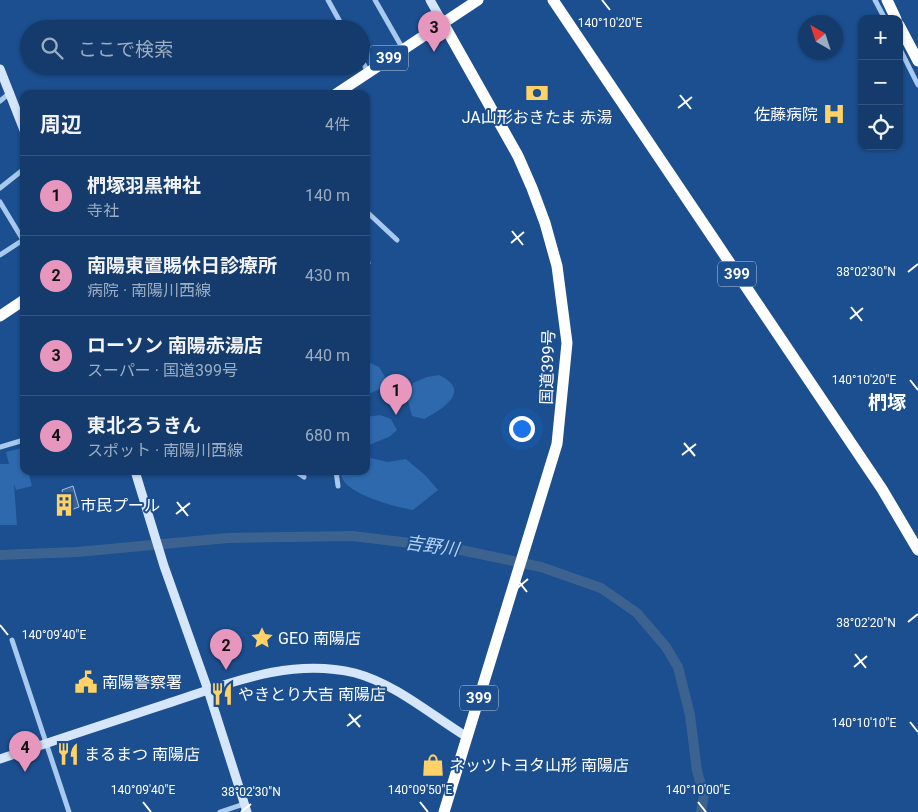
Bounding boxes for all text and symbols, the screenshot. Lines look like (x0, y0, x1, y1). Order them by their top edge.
pin: 3 (418, 11, 450, 52)
north arrow (798, 15, 843, 60)
map controls (858, 15, 903, 150)
button: + (858, 15, 903, 60)
text: 140°10'20"E (578, 16, 642, 30)
search box (20, 20, 370, 75)
icon: search (38, 34, 66, 62)
text: ここで検索 (78, 38, 173, 61)
road number: 399 (370, 46, 408, 70)
button: − (858, 60, 903, 105)
bank icon: JA山形おきたま 赤湯 (524, 80, 550, 106)
hospital icon: 佐藤病院 (821, 101, 847, 127)
place label: 佐藤病院 (754, 105, 818, 124)
button: locate (858, 105, 903, 150)
place label: JA山形おきたま 赤湯 (462, 108, 612, 127)
text: 周辺 (40, 113, 82, 137)
text: 4件 (325, 115, 350, 134)
text: 椚塚羽黒神社 (87, 174, 201, 197)
text: 1 (51, 186, 61, 205)
text: 140 m (305, 186, 350, 205)
text: 寺社 (87, 201, 119, 220)
text: 南陽東置賜休日診療所 (87, 254, 277, 277)
road number: 399 (718, 262, 756, 286)
text: 38°02'30"N (836, 265, 896, 279)
text: 2 (51, 266, 61, 285)
text: 430 m (305, 266, 350, 285)
text: 病院 · 南陽川西線 (87, 281, 211, 300)
street label: 国道399号 (537, 329, 558, 405)
text: ローソン 南陽赤湯店 (87, 334, 263, 357)
text: 3 (51, 346, 61, 365)
text: 440 m (305, 346, 350, 365)
text: スーパー · 国道399号 (87, 361, 238, 380)
text: 140°10'20"E (832, 373, 896, 387)
pin: 1 (380, 374, 412, 415)
district label: 椚塚 (868, 391, 906, 414)
text: 東北ろうきん (87, 414, 201, 437)
your location (509, 416, 535, 442)
text: 4 (51, 426, 61, 445)
text: 680 m (305, 426, 350, 445)
text: スポット · 南陽川西線 (87, 441, 243, 460)
building icon: 市民プール (51, 492, 77, 518)
place label: 市民プール (80, 496, 160, 515)
water label: 吉野川 (404, 531, 462, 560)
text: 38°02'20"N (836, 616, 896, 630)
place icon: GEO 南陽店 (249, 625, 275, 651)
text: 140°09'40"E (22, 628, 86, 642)
pin: 2 (210, 629, 242, 670)
place label: GEO 南陽店 (278, 629, 361, 648)
public building icon: 南陽警察署 (73, 669, 99, 695)
place label: 南陽警察署 (102, 673, 182, 692)
restaurant icon: やきとり大吉 南陽店 (209, 681, 235, 707)
place label: やきとり大吉 南陽店 (238, 685, 386, 704)
road number: 399 (460, 686, 498, 710)
text: 140°10'10"E (832, 716, 896, 730)
pin: 4 (9, 731, 41, 772)
restaurant icon: まるまつ 南陽店 (55, 741, 81, 767)
place label: まるまつ 南陽店 (84, 745, 200, 764)
shop icon: ネッツトヨタ山形 南陽店 (420, 752, 446, 778)
place label: ネッツトヨタ山形 南陽店 (449, 756, 629, 775)
text: 140°09'40"E (111, 783, 175, 797)
text: 140°09'50"E (388, 783, 452, 797)
text: 140°10'00"E (666, 783, 730, 797)
text: 38°02'30"N (221, 785, 281, 799)

